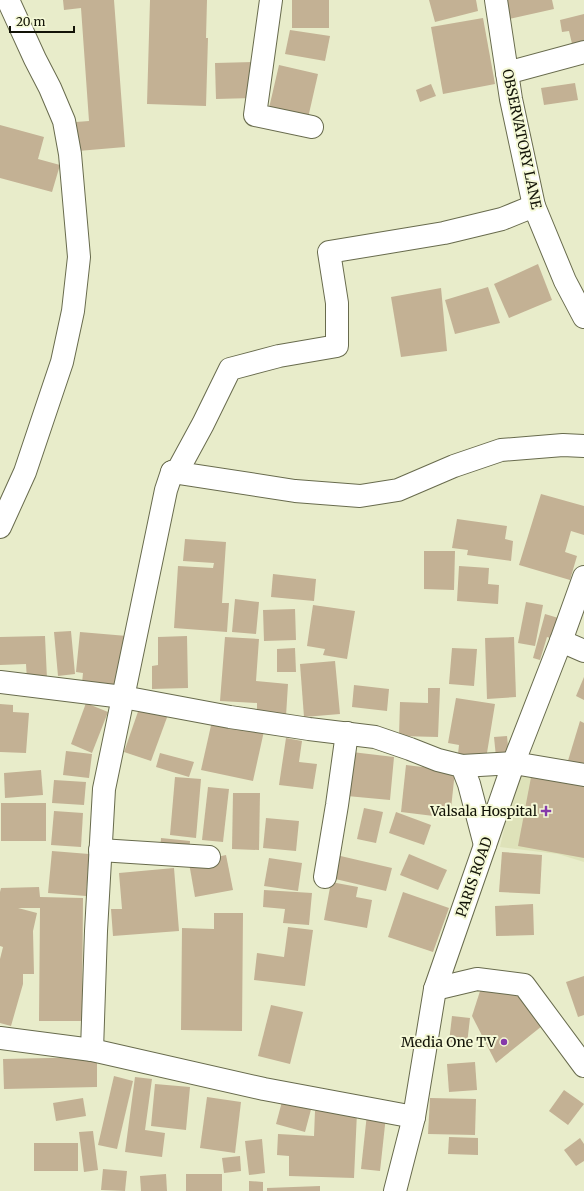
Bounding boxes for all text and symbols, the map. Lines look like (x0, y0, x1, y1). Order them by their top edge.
scale bar (10, 8, 74, 34)
text: 20 m (16, 14, 45, 29)
street label: OBSERVATORY LANE (498, 67, 546, 211)
place label: Valsala Hospital (429, 802, 538, 820)
marker: Valsala Hospital (540, 805, 552, 817)
street label: PARIS ROAD (452, 834, 496, 920)
place label: Media One TV (401, 1033, 497, 1051)
marker: Media One TV (499, 1037, 509, 1047)

